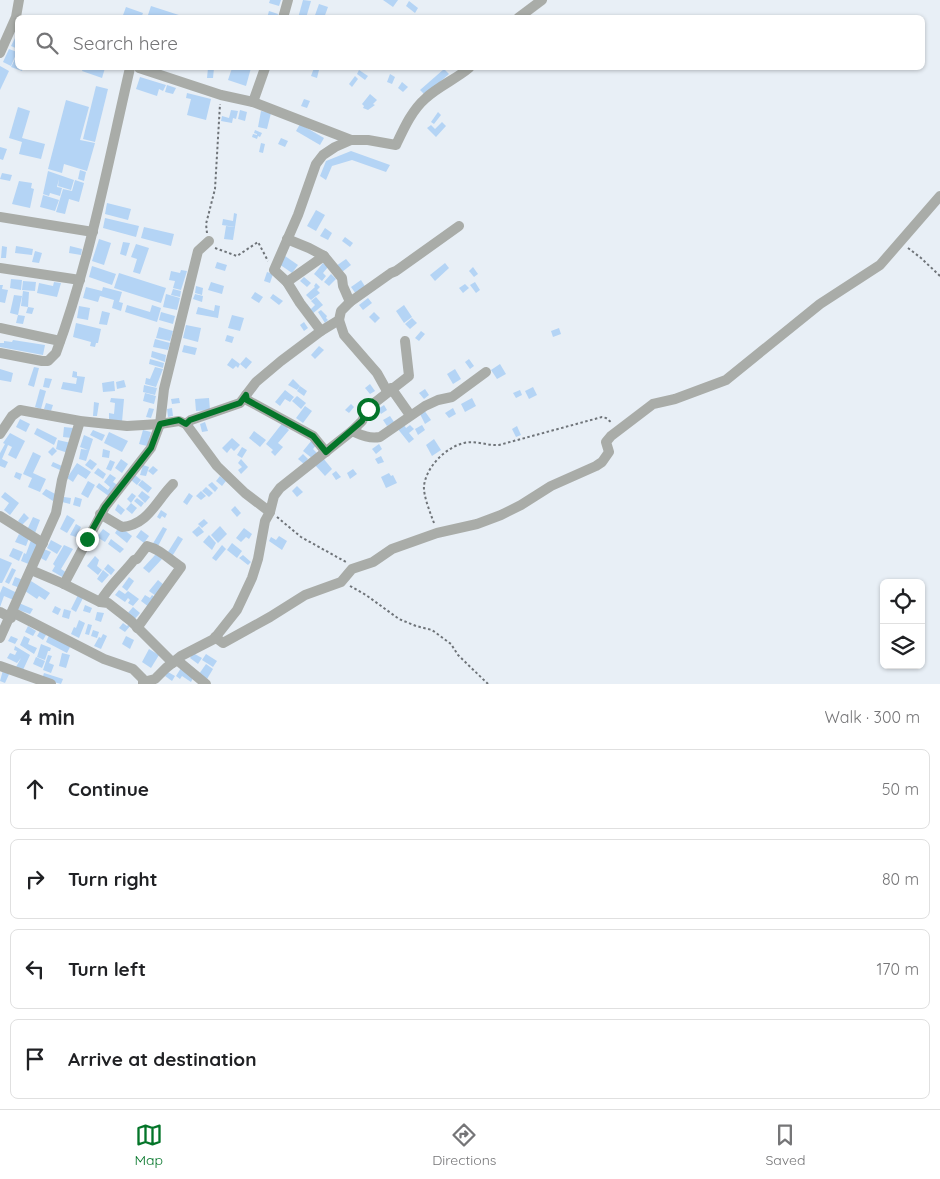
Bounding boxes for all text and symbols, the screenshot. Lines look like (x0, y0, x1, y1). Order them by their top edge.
search box (15, 15, 925, 70)
icon: search (33, 29, 61, 57)
text: Search here (73, 31, 178, 55)
route start (357, 398, 380, 421)
route end (76, 528, 99, 551)
map controls (880, 579, 925, 669)
button: locate (880, 579, 925, 624)
button: layers (880, 624, 925, 669)
text: 4 min (20, 704, 75, 730)
text: Walk · 300 m (825, 707, 920, 727)
icon: ahead (21, 775, 49, 803)
text: Continue (68, 777, 149, 801)
text: 50 m (882, 779, 919, 799)
icon: right (21, 865, 49, 893)
text: Turn right (68, 867, 157, 891)
text: 80 m (882, 869, 919, 889)
icon: left (21, 955, 49, 983)
text: Turn left (68, 957, 146, 981)
text: 170 m (876, 959, 919, 979)
icon: arrive (21, 1045, 49, 1073)
text: Arrive at destination (68, 1047, 257, 1071)
tab: Map (135, 1121, 163, 1169)
tab: Directions (432, 1121, 496, 1169)
tab: Saved (765, 1121, 805, 1169)

